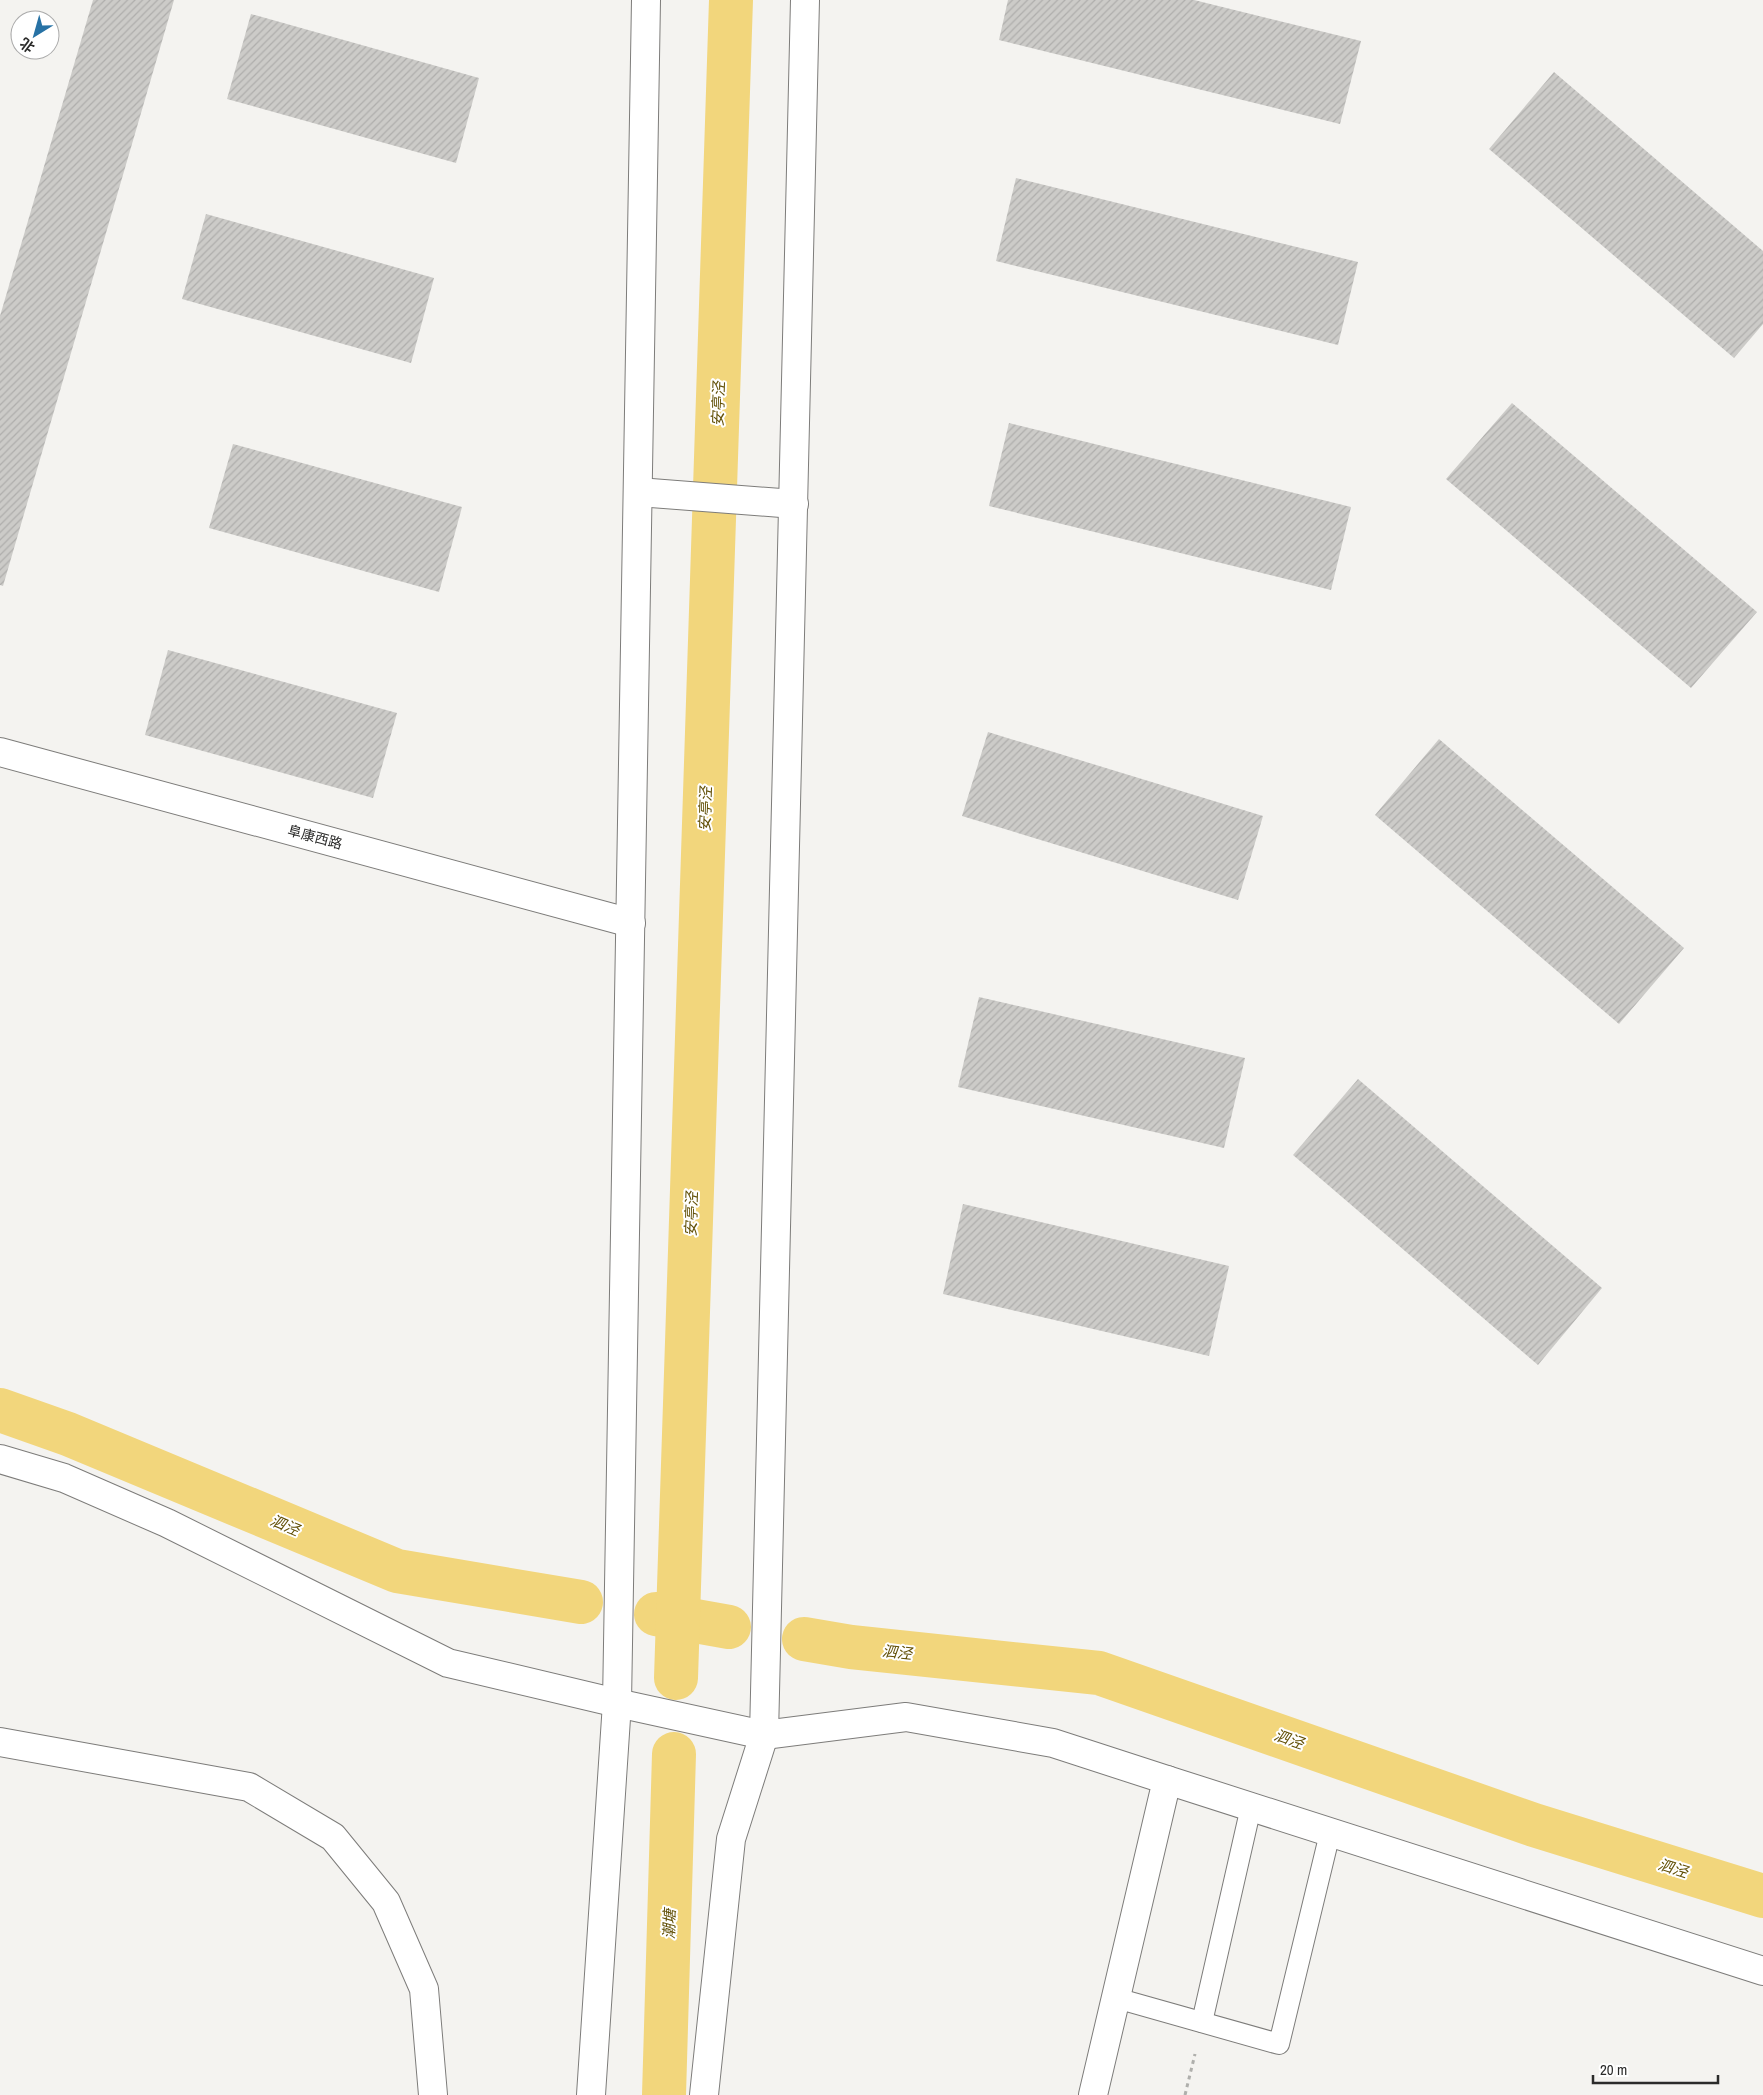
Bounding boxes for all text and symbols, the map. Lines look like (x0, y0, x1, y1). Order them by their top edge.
north arrow (10, 10, 60, 60)
text: 北 (16, 34, 38, 57)
water label: 安亭泾 (707, 379, 729, 427)
water label: 安亭泾 (694, 784, 716, 832)
street label: 阜康西路 (286, 821, 344, 853)
water label: 安亭泾 (680, 1189, 702, 1237)
water label: 泗泾 (267, 1509, 305, 1541)
water label: 泗泾 (881, 1640, 915, 1664)
water label: 泗泾 (1271, 1724, 1308, 1754)
water label: 泗泾 (1656, 1854, 1692, 1883)
water label: 潮塘 (658, 1906, 680, 1939)
scale bar (1593, 2052, 1718, 2084)
text: 20 m (1600, 2059, 1627, 2080)

